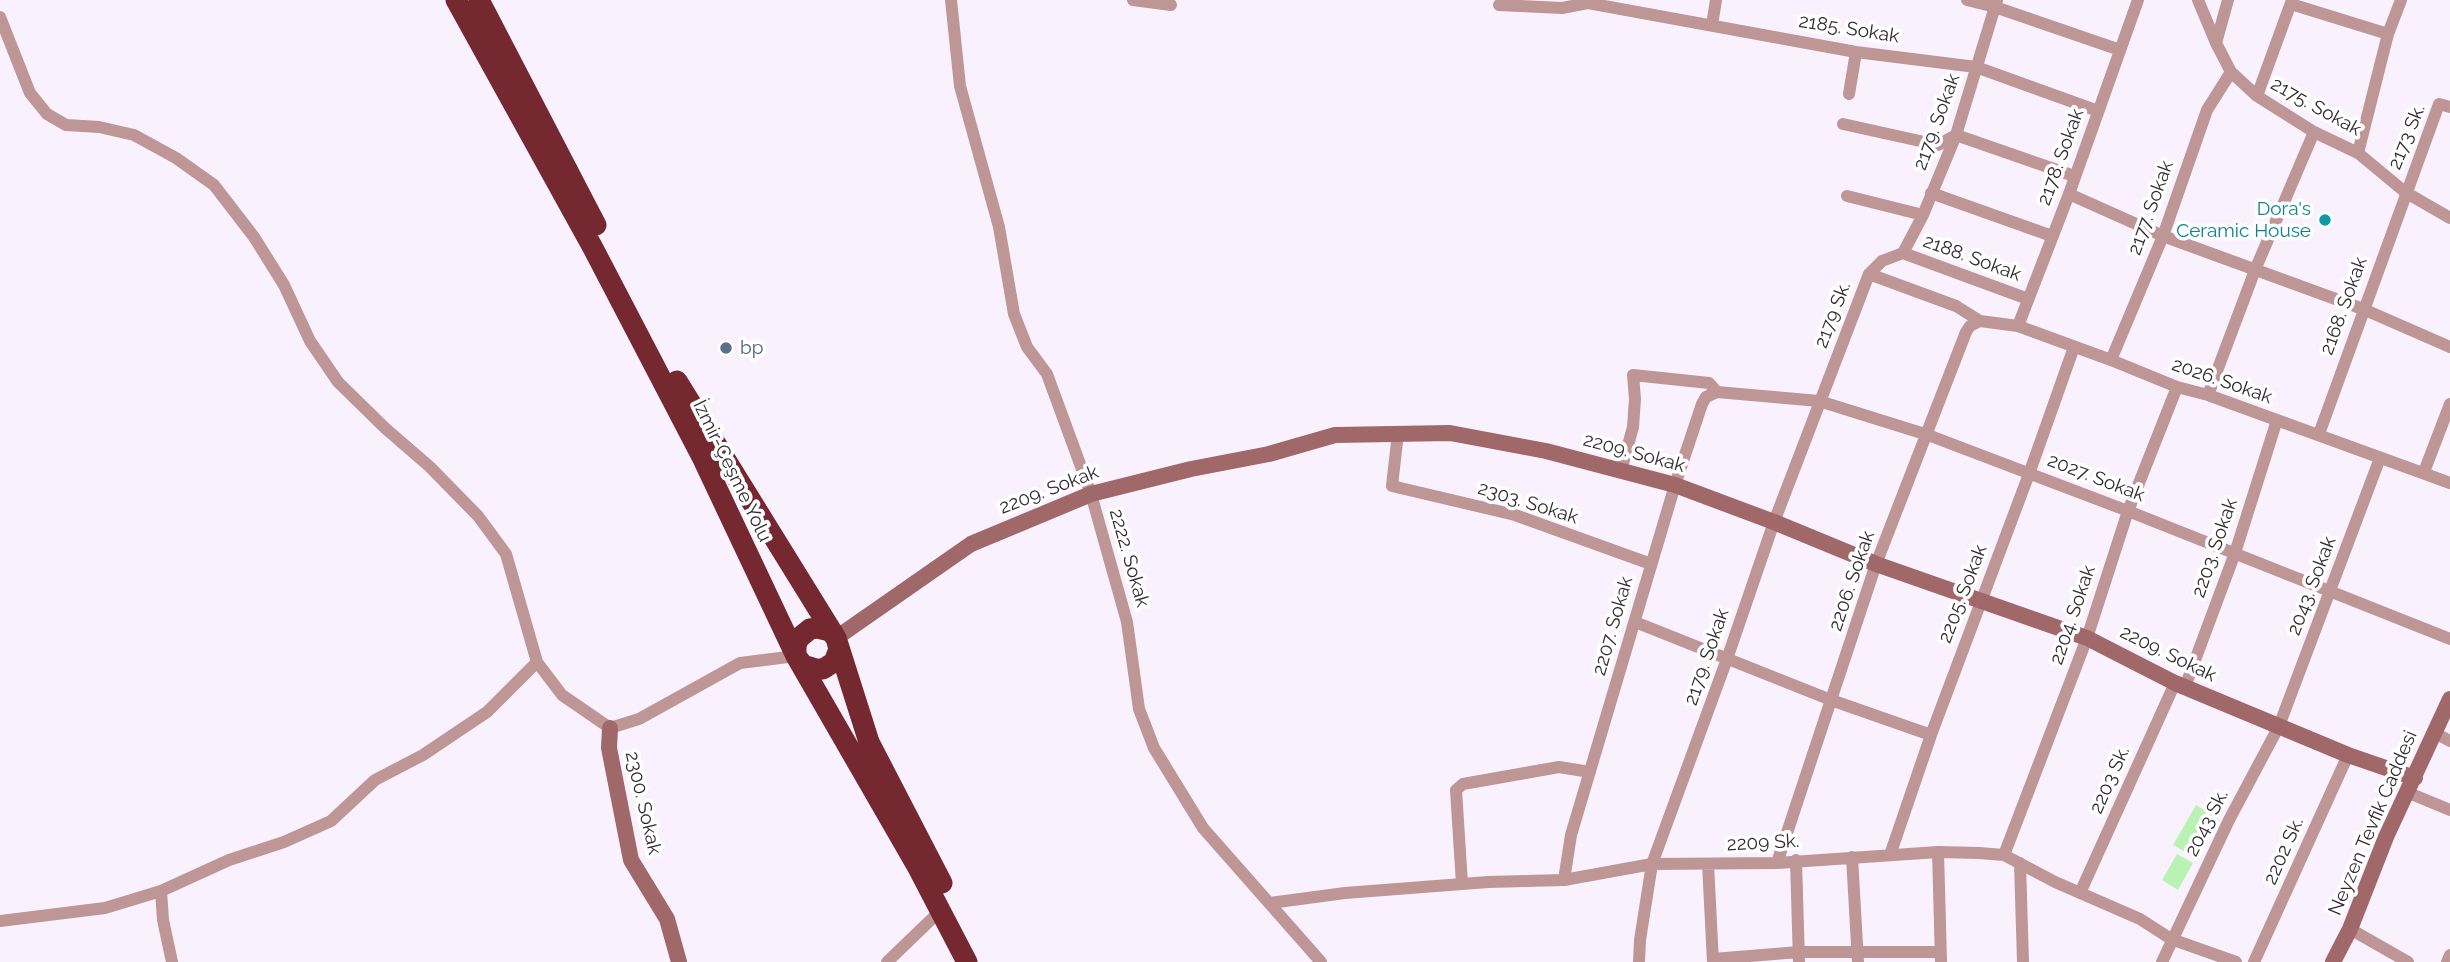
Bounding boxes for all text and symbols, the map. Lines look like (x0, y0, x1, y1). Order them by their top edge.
street label: 2185. Sokak (1797, 10, 1901, 48)
street label: 2179. Sokak (1909, 71, 1965, 173)
street label: 2175. Sokak (2267, 73, 2365, 141)
street label: 2173 Sk. (2384, 101, 2430, 173)
street label: 2178. Sokak (2033, 106, 2089, 208)
street label: 2177. Sokak (2123, 158, 2179, 258)
place label: Dora's Ceramic House (2176, 198, 2311, 242)
marker: Dora's Ceramic House (2317, 212, 2333, 228)
street label: 2188. Sokak (1920, 230, 2024, 286)
street label: 2168. Sokak (2316, 254, 2372, 358)
street label: 2179 Sk. (1810, 279, 1856, 351)
place label: bp (740, 337, 763, 359)
marker: bp (718, 340, 734, 356)
street label: 2026. Sokak (2169, 353, 2275, 409)
street label: İzmir-Çeşme Yolu (688, 396, 776, 546)
street label: 2209. Sokak (1581, 428, 1687, 478)
street label: 2027. Sokak (2044, 449, 2148, 507)
street label: 2209. Sokak (996, 461, 1102, 519)
street label: 2303. Sokak (1475, 477, 1581, 529)
street label: 2203. Sokak (2187, 495, 2243, 601)
street label: 2222. Sokak (1104, 506, 1154, 610)
street label: 2206. Sokak (1824, 528, 1880, 634)
street label: 2043. Sokak (2283, 533, 2341, 639)
street label: 2205. Sokak (1934, 542, 1992, 646)
street label: 2204. Sokak (2045, 562, 2101, 668)
street label: 2207. Sokak (1588, 574, 1638, 678)
street label: 2179. Sokak (1680, 606, 1734, 708)
street label: 2209. Sokak (2116, 621, 2220, 687)
street label: Neyzen Tevfik Caddesi (2324, 727, 2422, 919)
street label: 2203 Sk. (2085, 743, 2135, 817)
street label: 2300. Sokak (620, 749, 666, 857)
street label: 2043 Sk. (2180, 786, 2234, 860)
street label: 2202 Sk. (2259, 814, 2309, 888)
street label: 2209 Sk. (1726, 830, 1800, 856)

